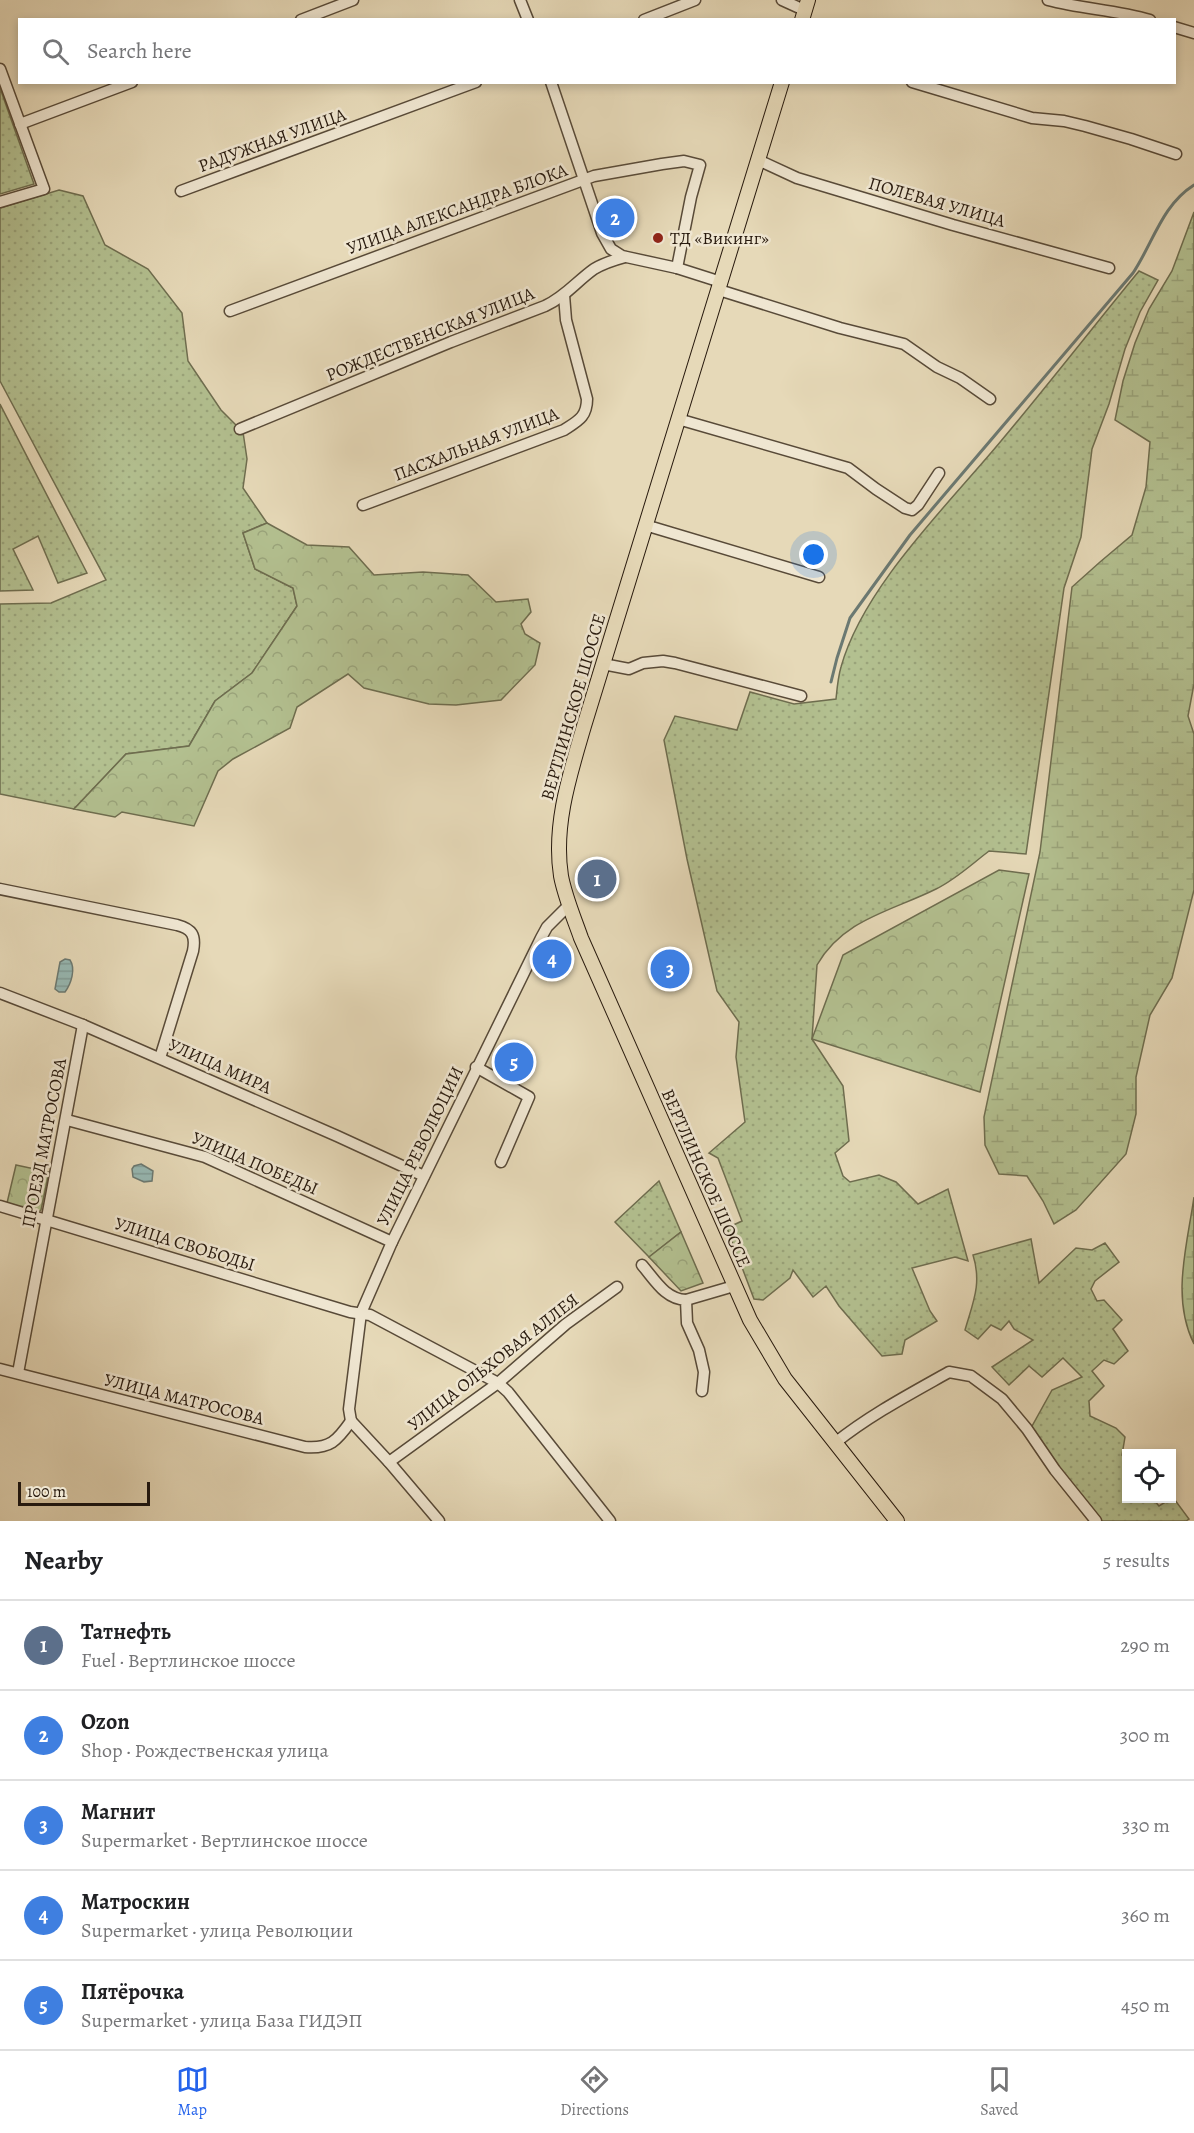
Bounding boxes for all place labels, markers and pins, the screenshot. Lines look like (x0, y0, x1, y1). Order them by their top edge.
pin: 2 (596, 196, 634, 240)
place label: ТД «Викинг» (670, 226, 769, 250)
marker: ТД «Викинг» (651, 231, 665, 245)
pin: 1 (578, 856, 616, 902)
pin: 4 (532, 936, 572, 982)
pin: 3 (650, 946, 690, 992)
pin: 5 (494, 1040, 534, 1084)

